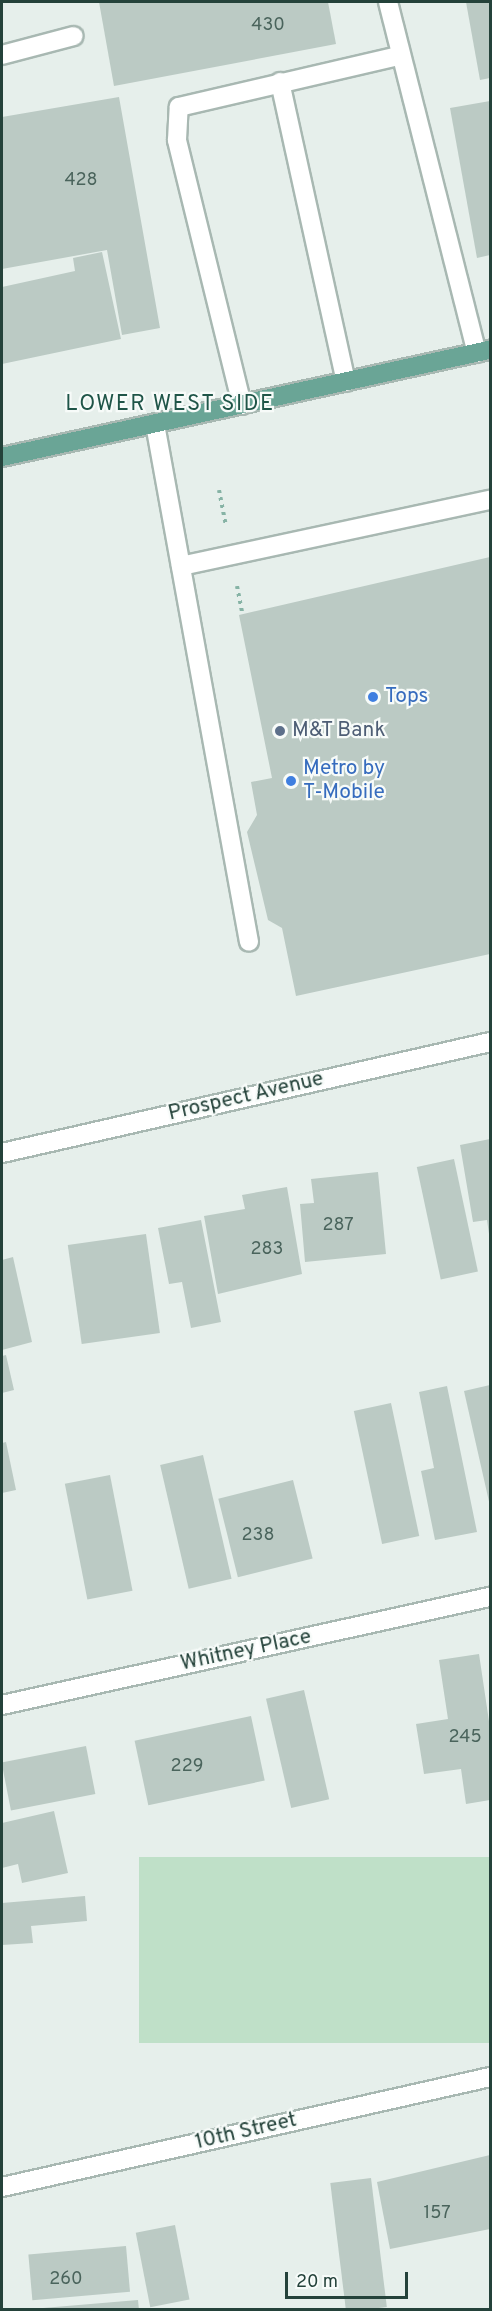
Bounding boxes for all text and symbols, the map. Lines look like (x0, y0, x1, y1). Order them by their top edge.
house number: 430 (251, 15, 285, 37)
house number: 428 (64, 170, 98, 192)
district label: LOWER WEST SIDE (65, 392, 275, 418)
place label: Tops (385, 684, 428, 710)
marker: Tops (366, 690, 380, 704)
place label: M&T Bank (292, 718, 386, 744)
marker: M&T Bank (273, 724, 287, 738)
place label: Metro by T-Mobile (303, 756, 385, 806)
marker: Metro by T-Mobile (284, 774, 298, 788)
street label: Prospect Avenue (165, 1067, 327, 1127)
house number: 287 (322, 1215, 354, 1237)
house number: 283 (251, 1239, 283, 1261)
house number: 238 (242, 1525, 274, 1547)
street label: Whitney Place (178, 1625, 314, 1677)
house number: 245 (448, 1727, 482, 1749)
house number: 229 (171, 1756, 203, 1778)
street label: 10th Street (193, 2108, 299, 2156)
house number: 157 (423, 2203, 451, 2225)
scale bar (288, 2260, 411, 2298)
house number: 260 (49, 2269, 83, 2291)
text: 20 m (296, 2271, 338, 2294)

